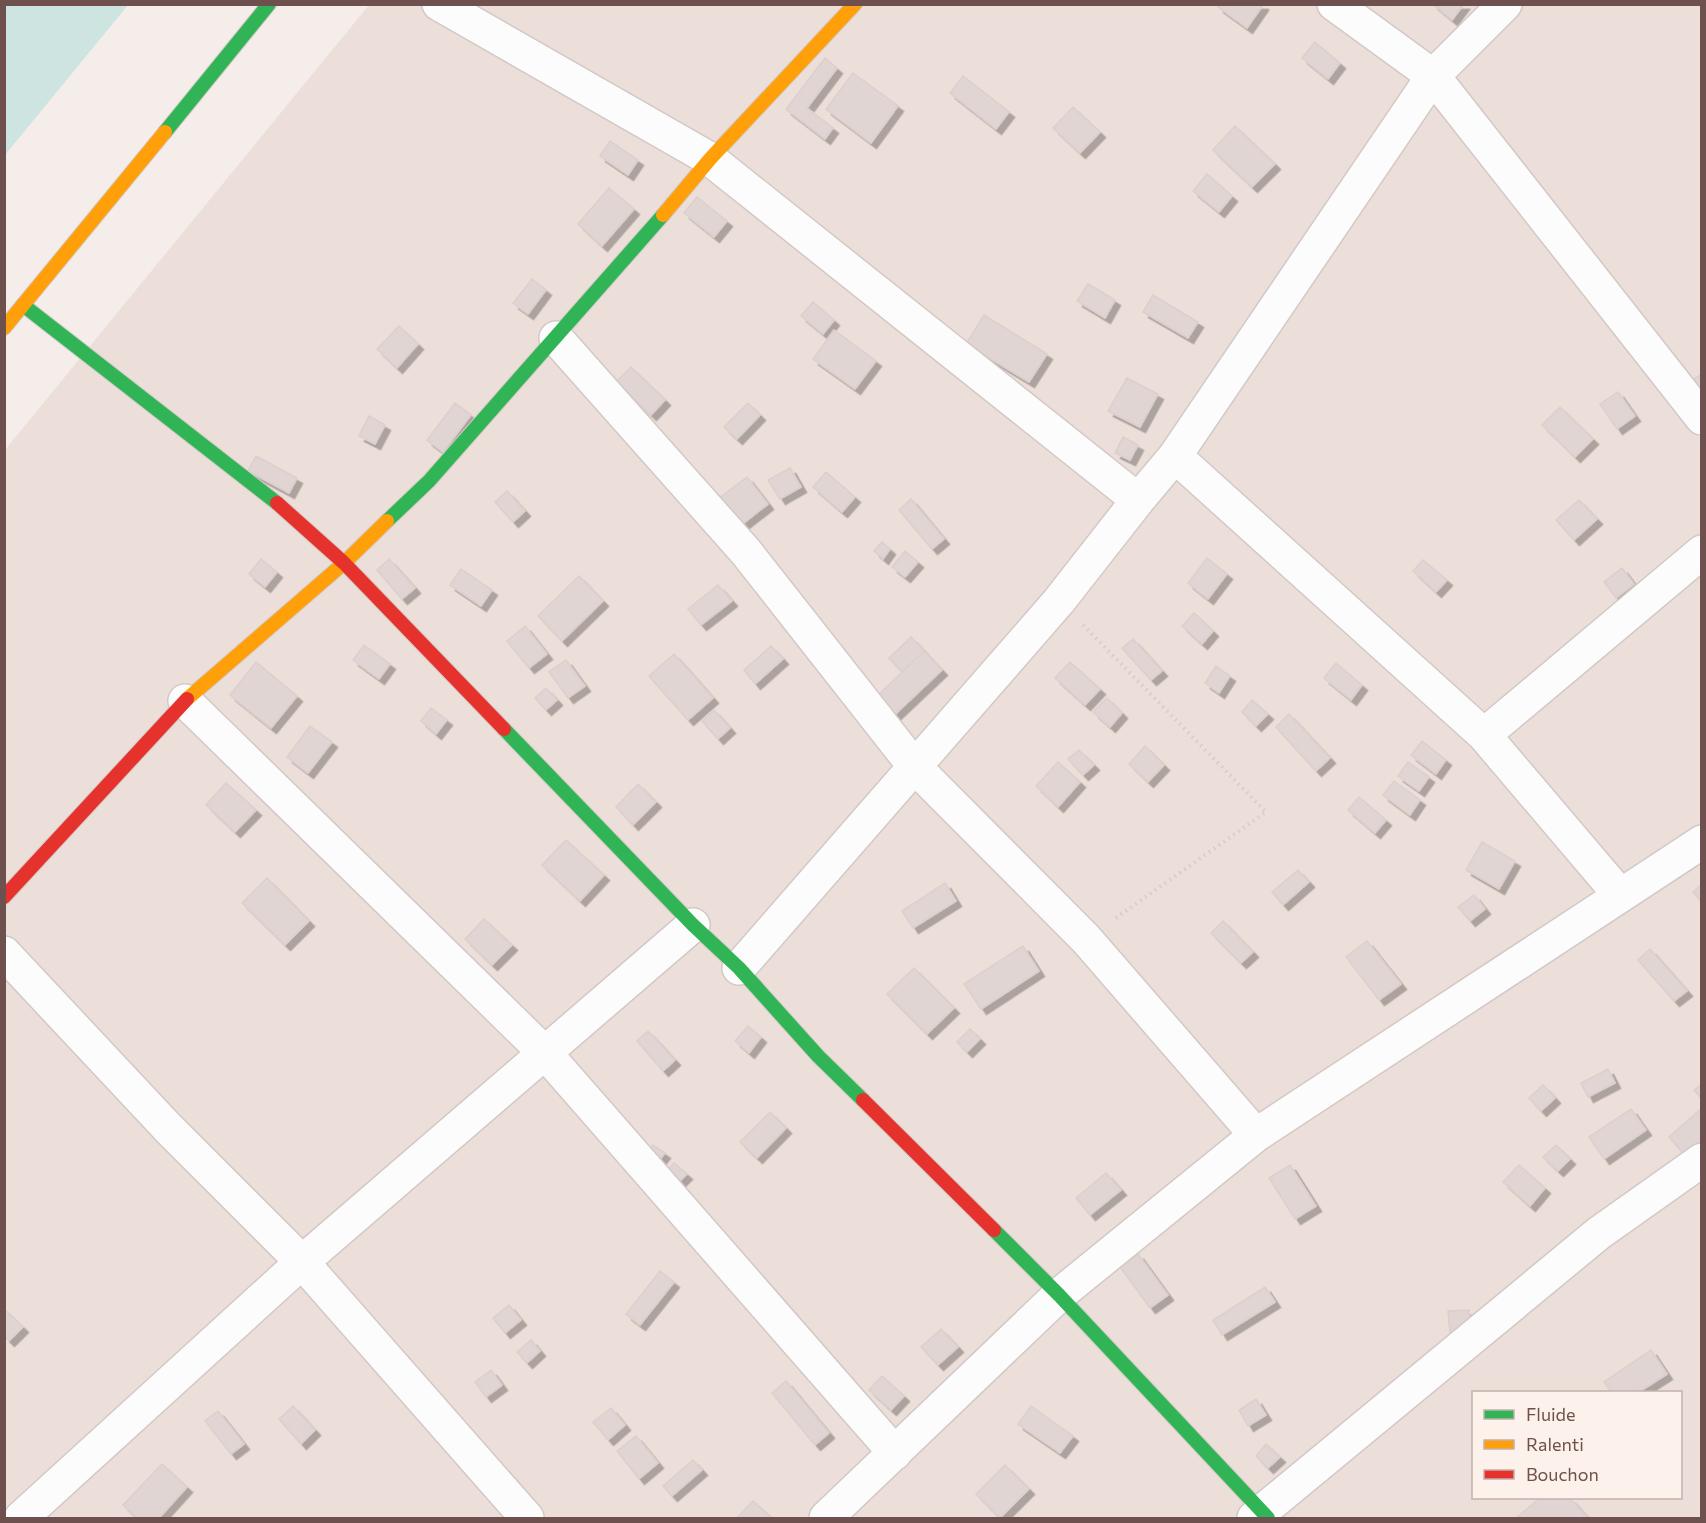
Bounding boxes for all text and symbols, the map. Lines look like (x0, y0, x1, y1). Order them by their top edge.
legend (1472, 1391, 1682, 1499)
text: Fluide (1526, 1403, 1575, 1425)
text: Ralenti (1526, 1433, 1584, 1455)
text: Bouchon (1526, 1463, 1599, 1485)

